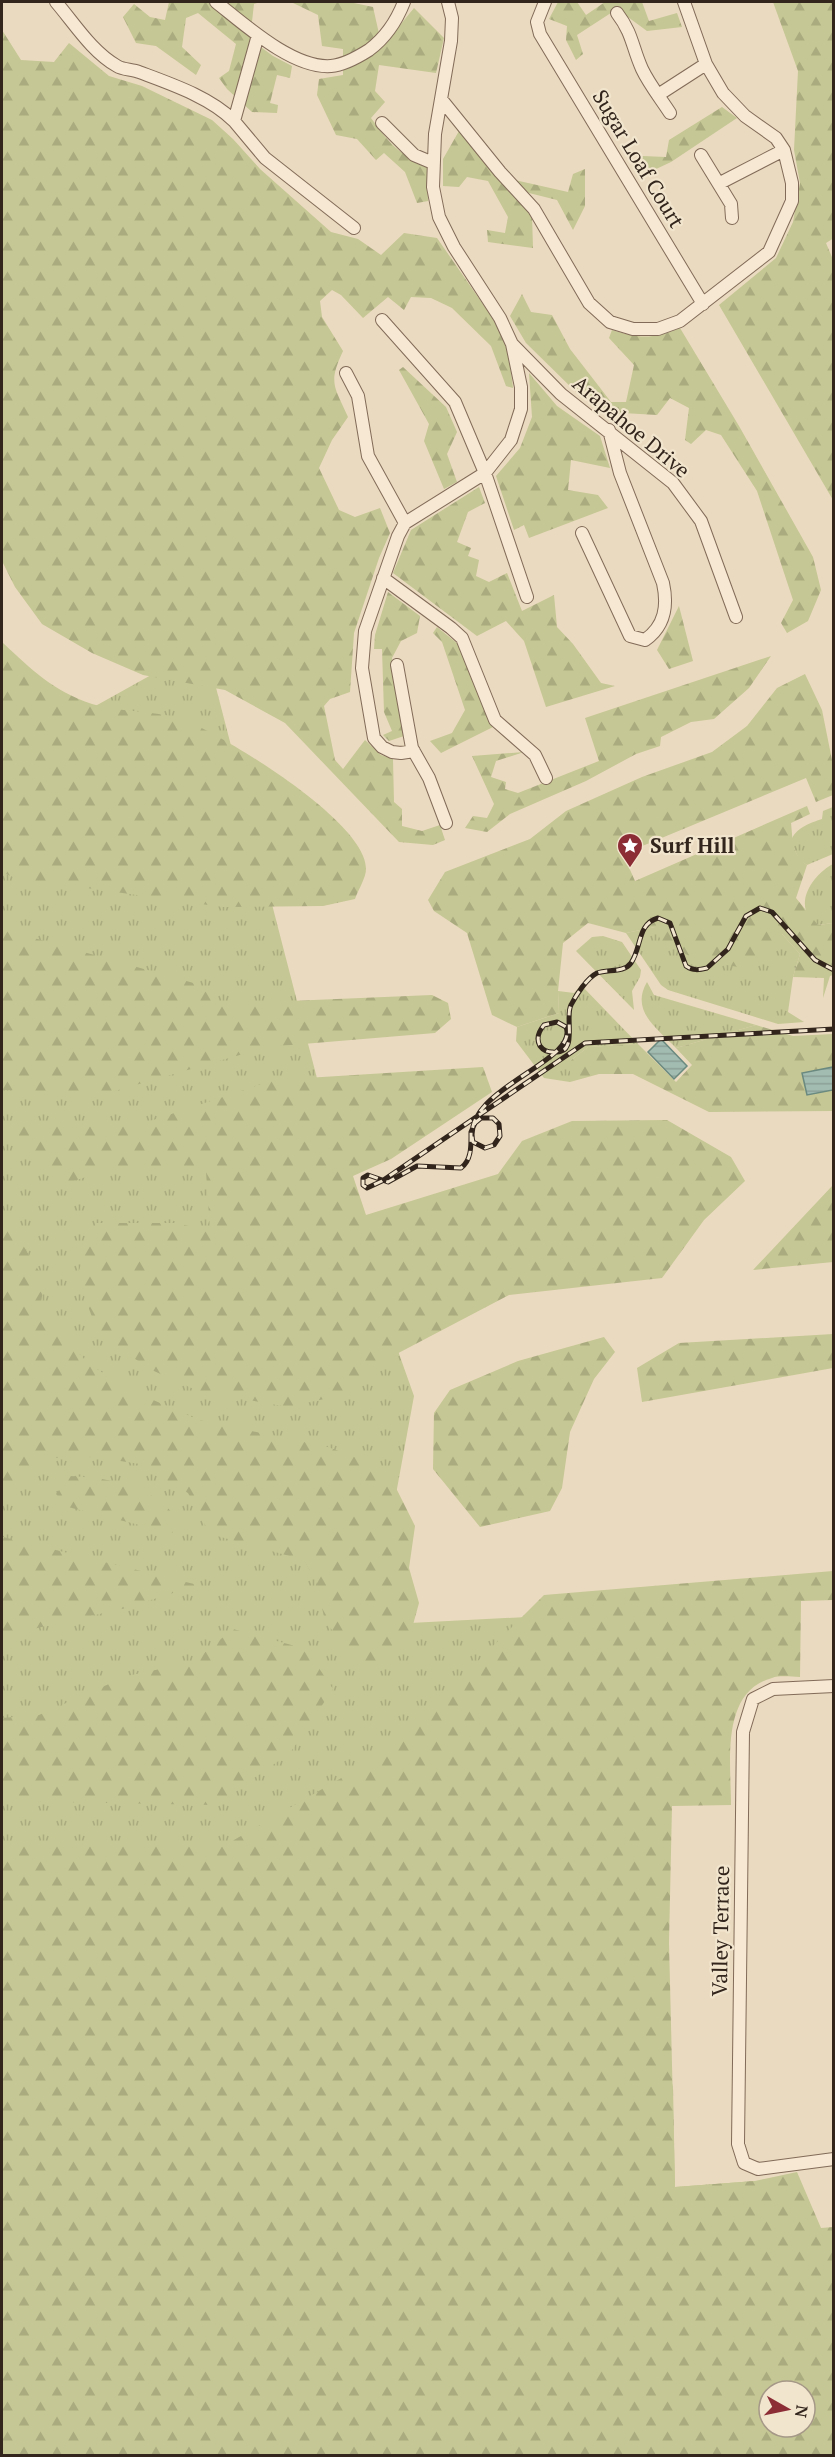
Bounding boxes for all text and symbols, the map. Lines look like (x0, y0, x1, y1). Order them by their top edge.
street label: Sugar Loaf Court (587, 84, 691, 233)
street label: Arapahoe Drive (567, 369, 696, 484)
place icon: Surf Hill (615, 831, 645, 869)
place label: Surf Hill (650, 831, 734, 859)
street label: Valley Terrace (705, 1865, 735, 1997)
north arrow (757, 2379, 817, 2439)
text: N (790, 2404, 814, 2419)

